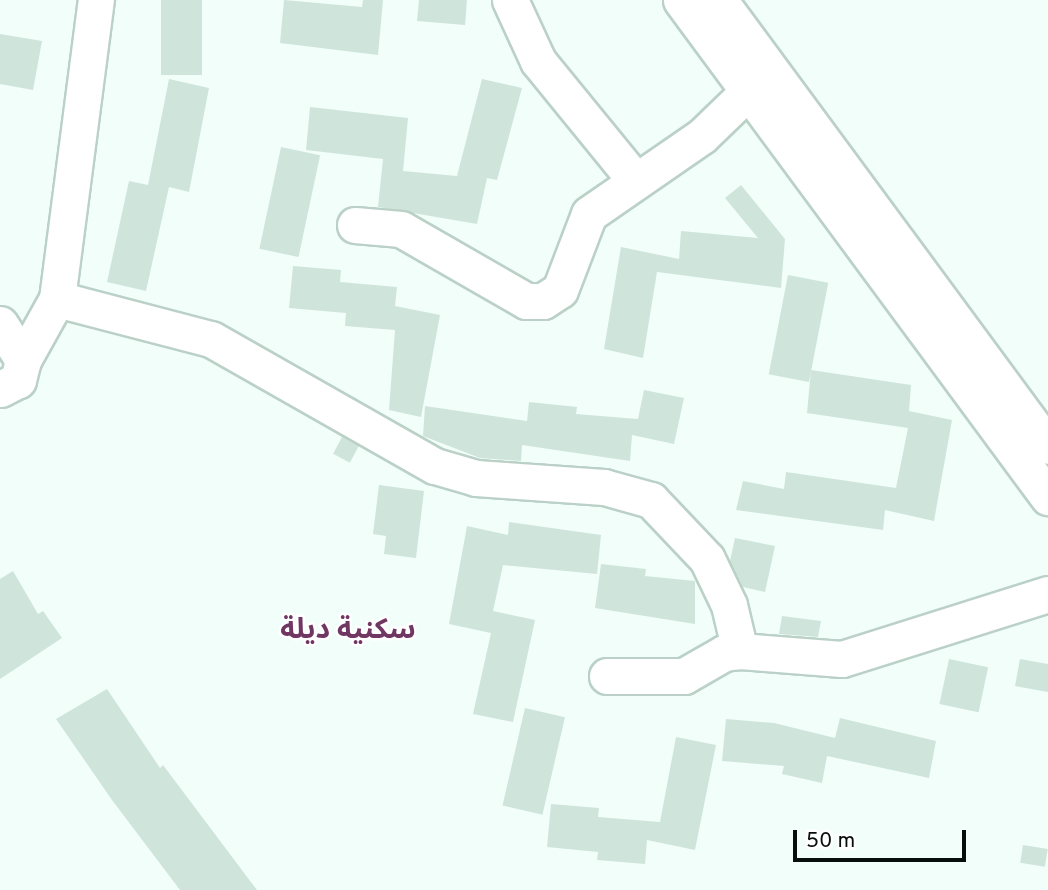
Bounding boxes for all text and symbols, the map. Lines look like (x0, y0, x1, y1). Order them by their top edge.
district label: سكنية ديلة (280, 614, 416, 648)
scale bar (796, 816, 969, 860)
text: 50 m (806, 828, 855, 855)

